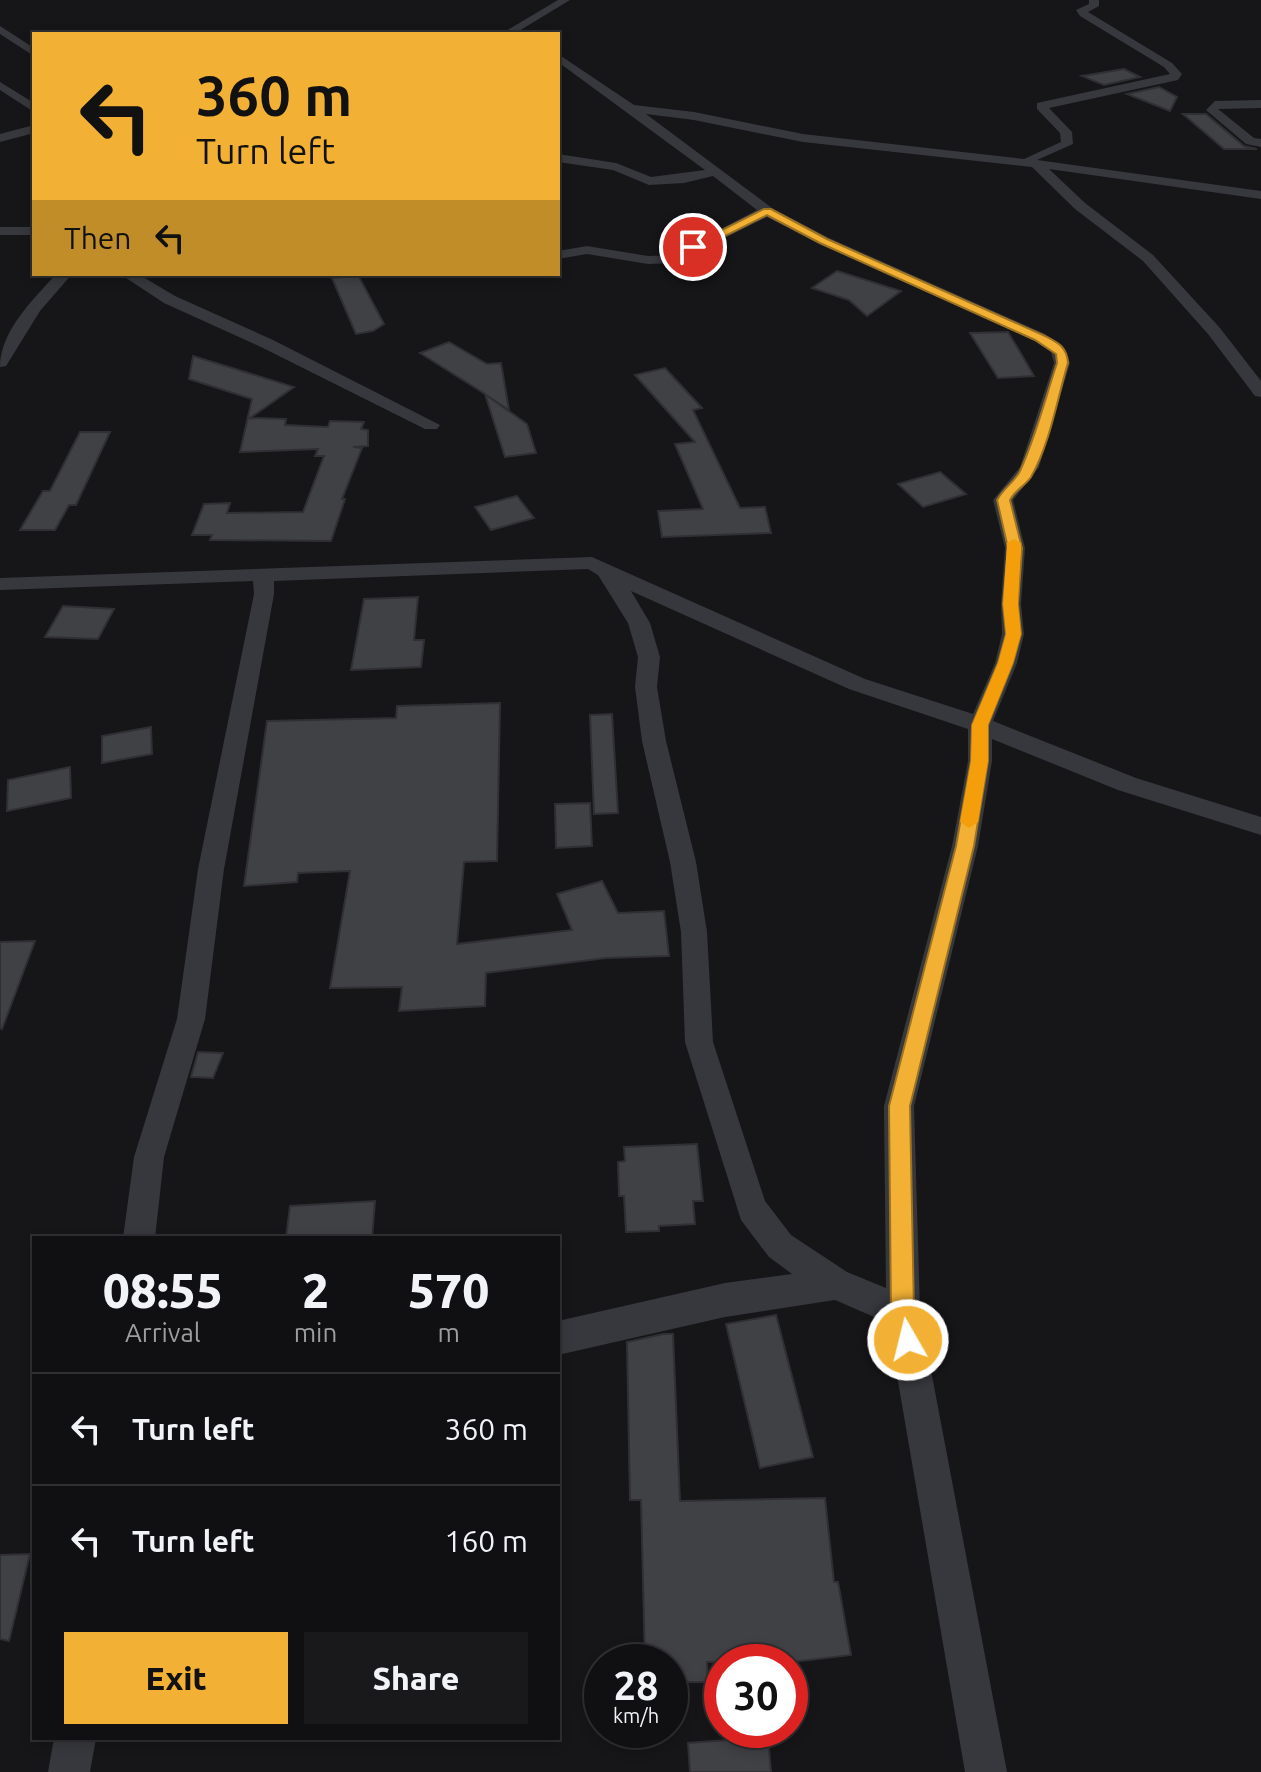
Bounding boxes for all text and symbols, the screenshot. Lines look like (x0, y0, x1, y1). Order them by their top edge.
icon: left (64, 64, 168, 168)
text: 360 m (196, 64, 352, 127)
text: Turn left (196, 130, 335, 171)
pin (659, 213, 727, 281)
icon: left (148, 216, 192, 260)
text: Then (64, 221, 132, 255)
icon: arrive (671, 225, 715, 269)
text: 08:55 (103, 1263, 223, 1317)
text: 2 (302, 1263, 329, 1317)
text: 570 (408, 1263, 489, 1317)
position arrow (866, 1298, 950, 1382)
text: Arrival (125, 1318, 201, 1347)
text: min (294, 1318, 337, 1347)
text: m (437, 1318, 460, 1347)
icon: left (64, 1407, 108, 1451)
text: Turn left (132, 1412, 254, 1446)
text: 360 m (444, 1412, 528, 1446)
icon: left (64, 1519, 108, 1563)
text: Turn left (132, 1524, 254, 1558)
text: 160 m (444, 1524, 528, 1558)
button: Exit (64, 1632, 288, 1724)
button: Share (304, 1632, 528, 1724)
speed limit sign: 30 (704, 1644, 808, 1748)
text: 28 (613, 1663, 659, 1708)
text: km/h (613, 1704, 659, 1727)

